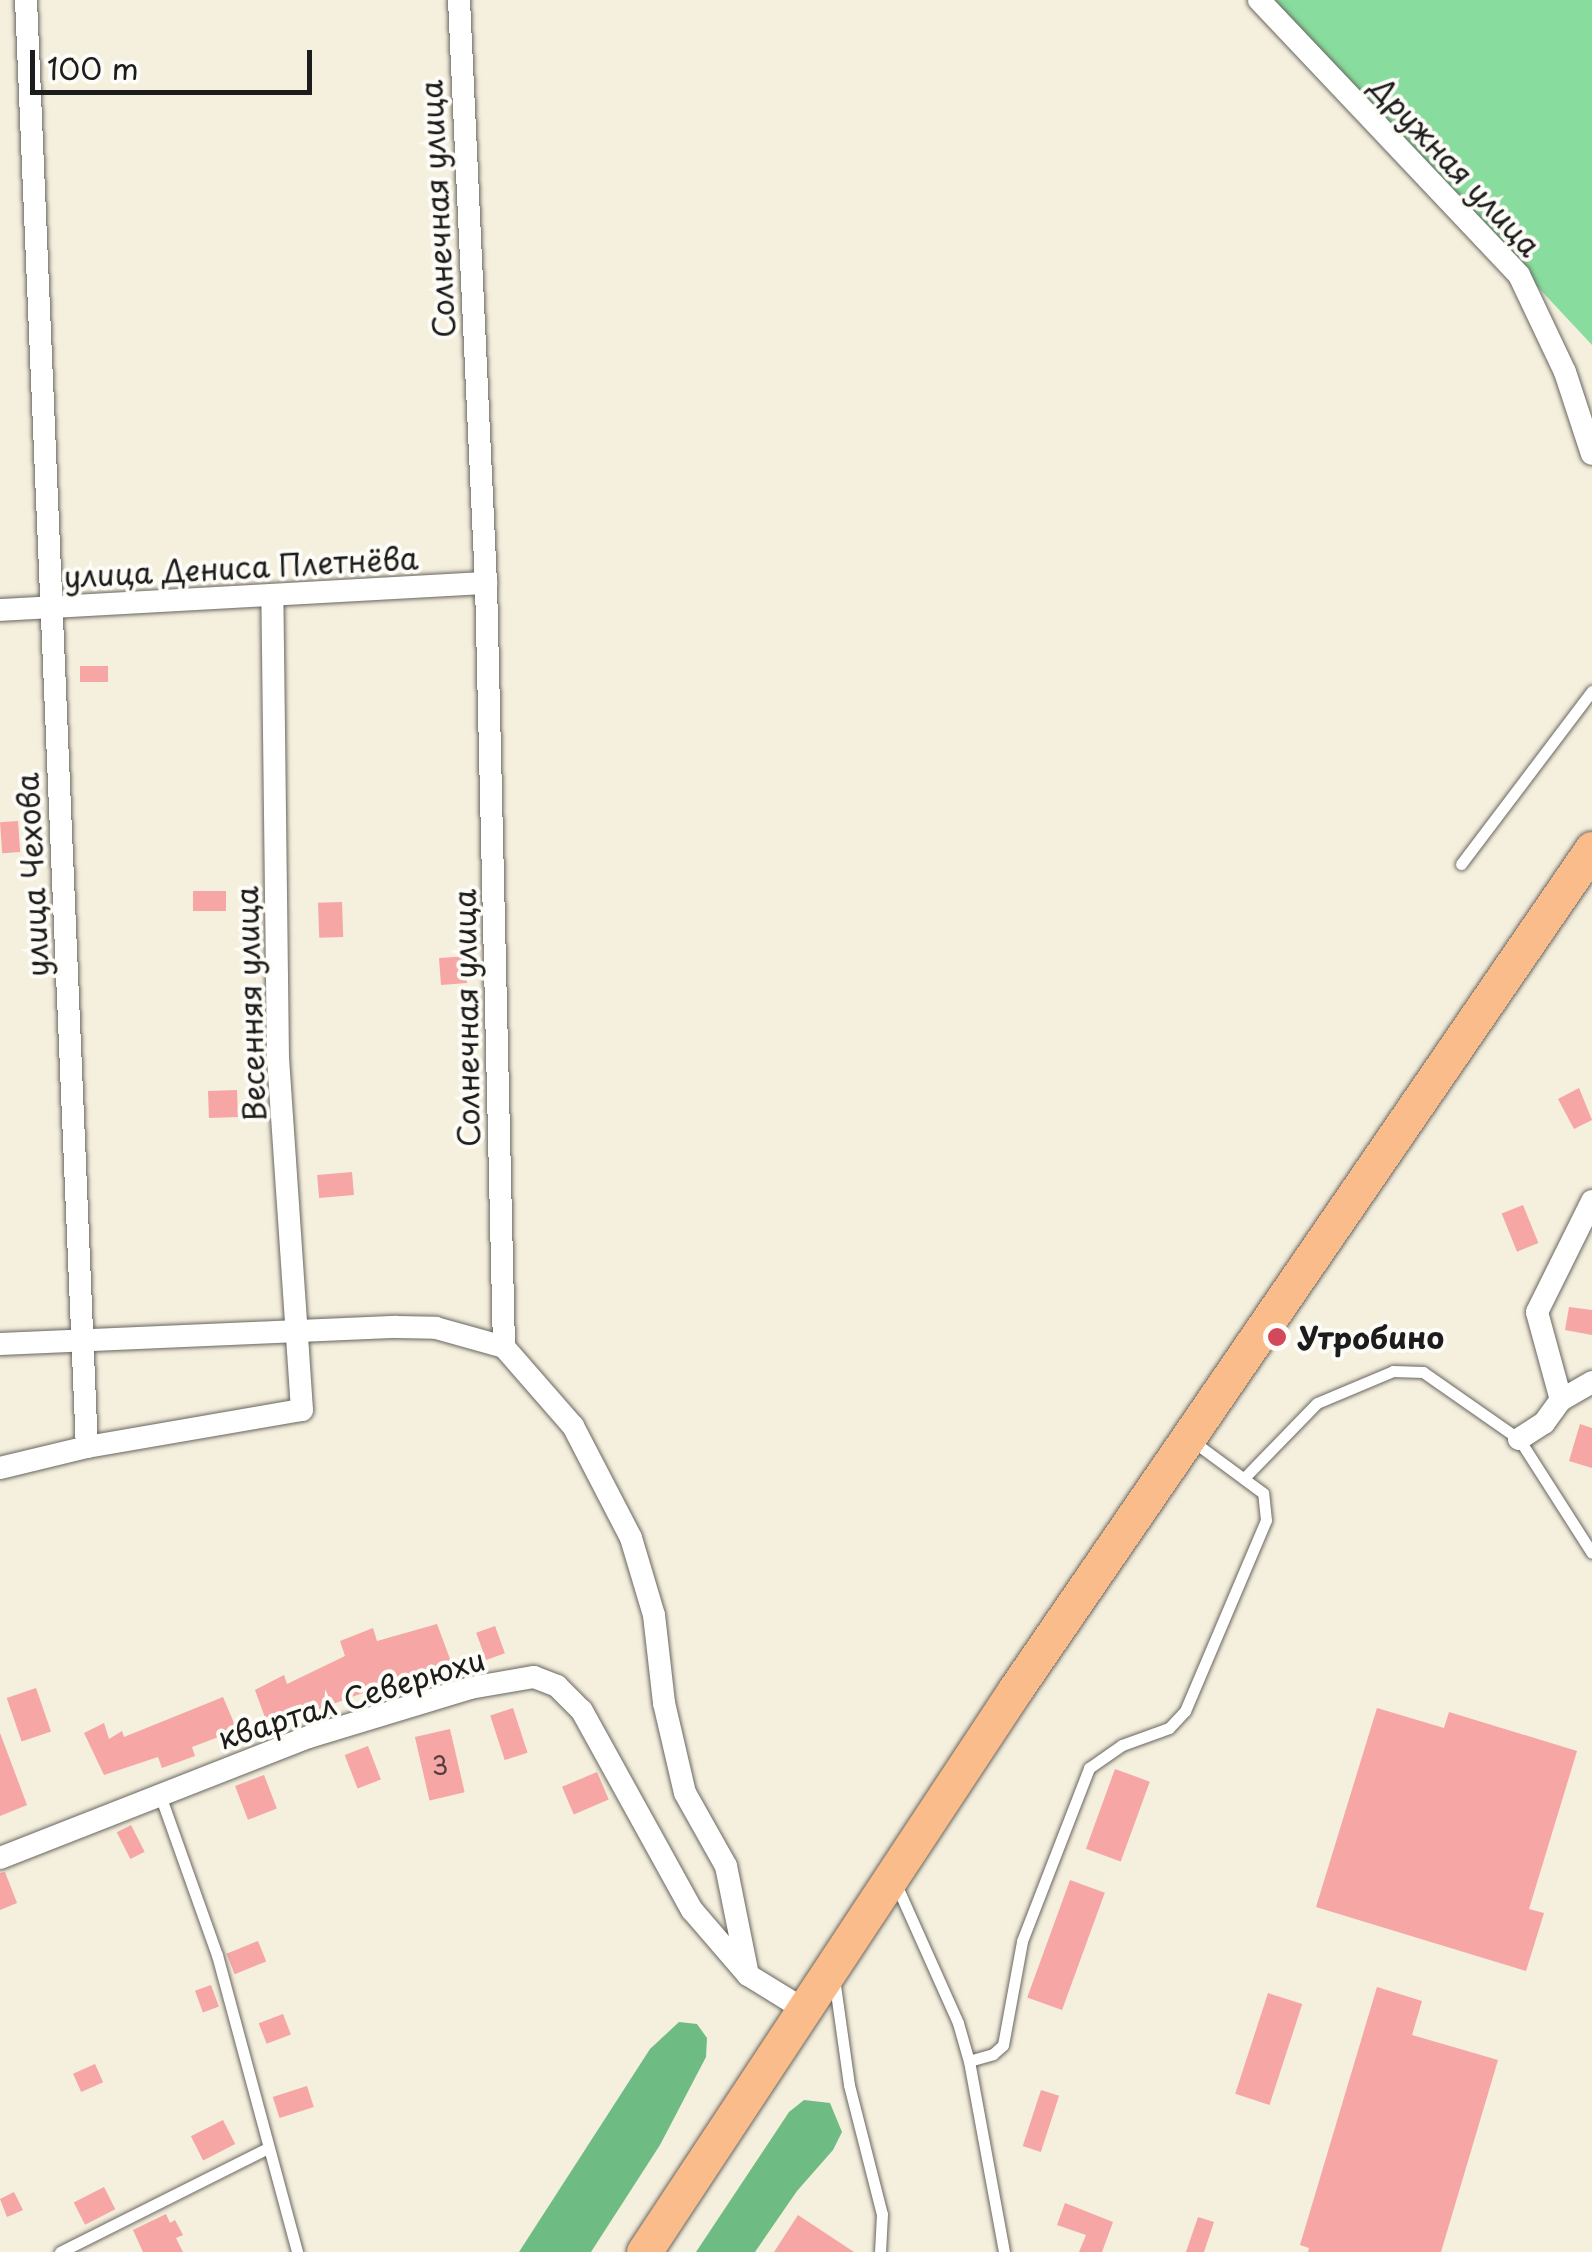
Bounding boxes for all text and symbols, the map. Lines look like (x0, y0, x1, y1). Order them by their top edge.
scale bar (35, 30, 318, 92)
text: 100 m (47, 45, 139, 90)
street label: Дружная улица (1363, 68, 1549, 264)
street label: Солнечная улица (412, 78, 462, 340)
street label: улица Дениса Плетнёва (61, 540, 421, 594)
street label: улица Чехова (9, 771, 55, 979)
street label: Весенняя улица (228, 885, 272, 1123)
street label: Солнечная улица (446, 888, 486, 1148)
place label: Утробино (1297, 1319, 1444, 1355)
marker: Утробино (1266, 1326, 1288, 1348)
street label: квартал Северюхи (214, 1640, 488, 1756)
house number: 3 (432, 1750, 448, 1780)

